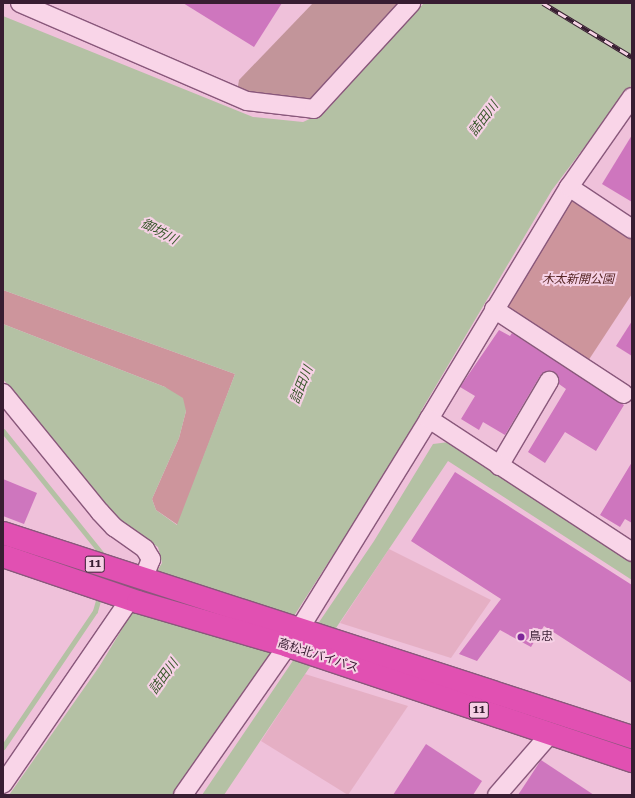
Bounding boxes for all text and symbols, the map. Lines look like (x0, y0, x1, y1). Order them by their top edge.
water label: 詰田川 (466, 99, 502, 139)
water label: 御坊川 (138, 216, 180, 248)
park label: 木太新開公園 (542, 273, 614, 287)
water label: 詰田川 (287, 364, 317, 406)
road number: 11 (84, 555, 106, 573)
place label: 鳥忠 (529, 630, 553, 644)
marker: 鳥忠 (516, 632, 526, 642)
street label: 高松北バイパス (276, 636, 360, 676)
water label: 詰田川 (146, 657, 182, 697)
road number: 11 (468, 701, 490, 719)

